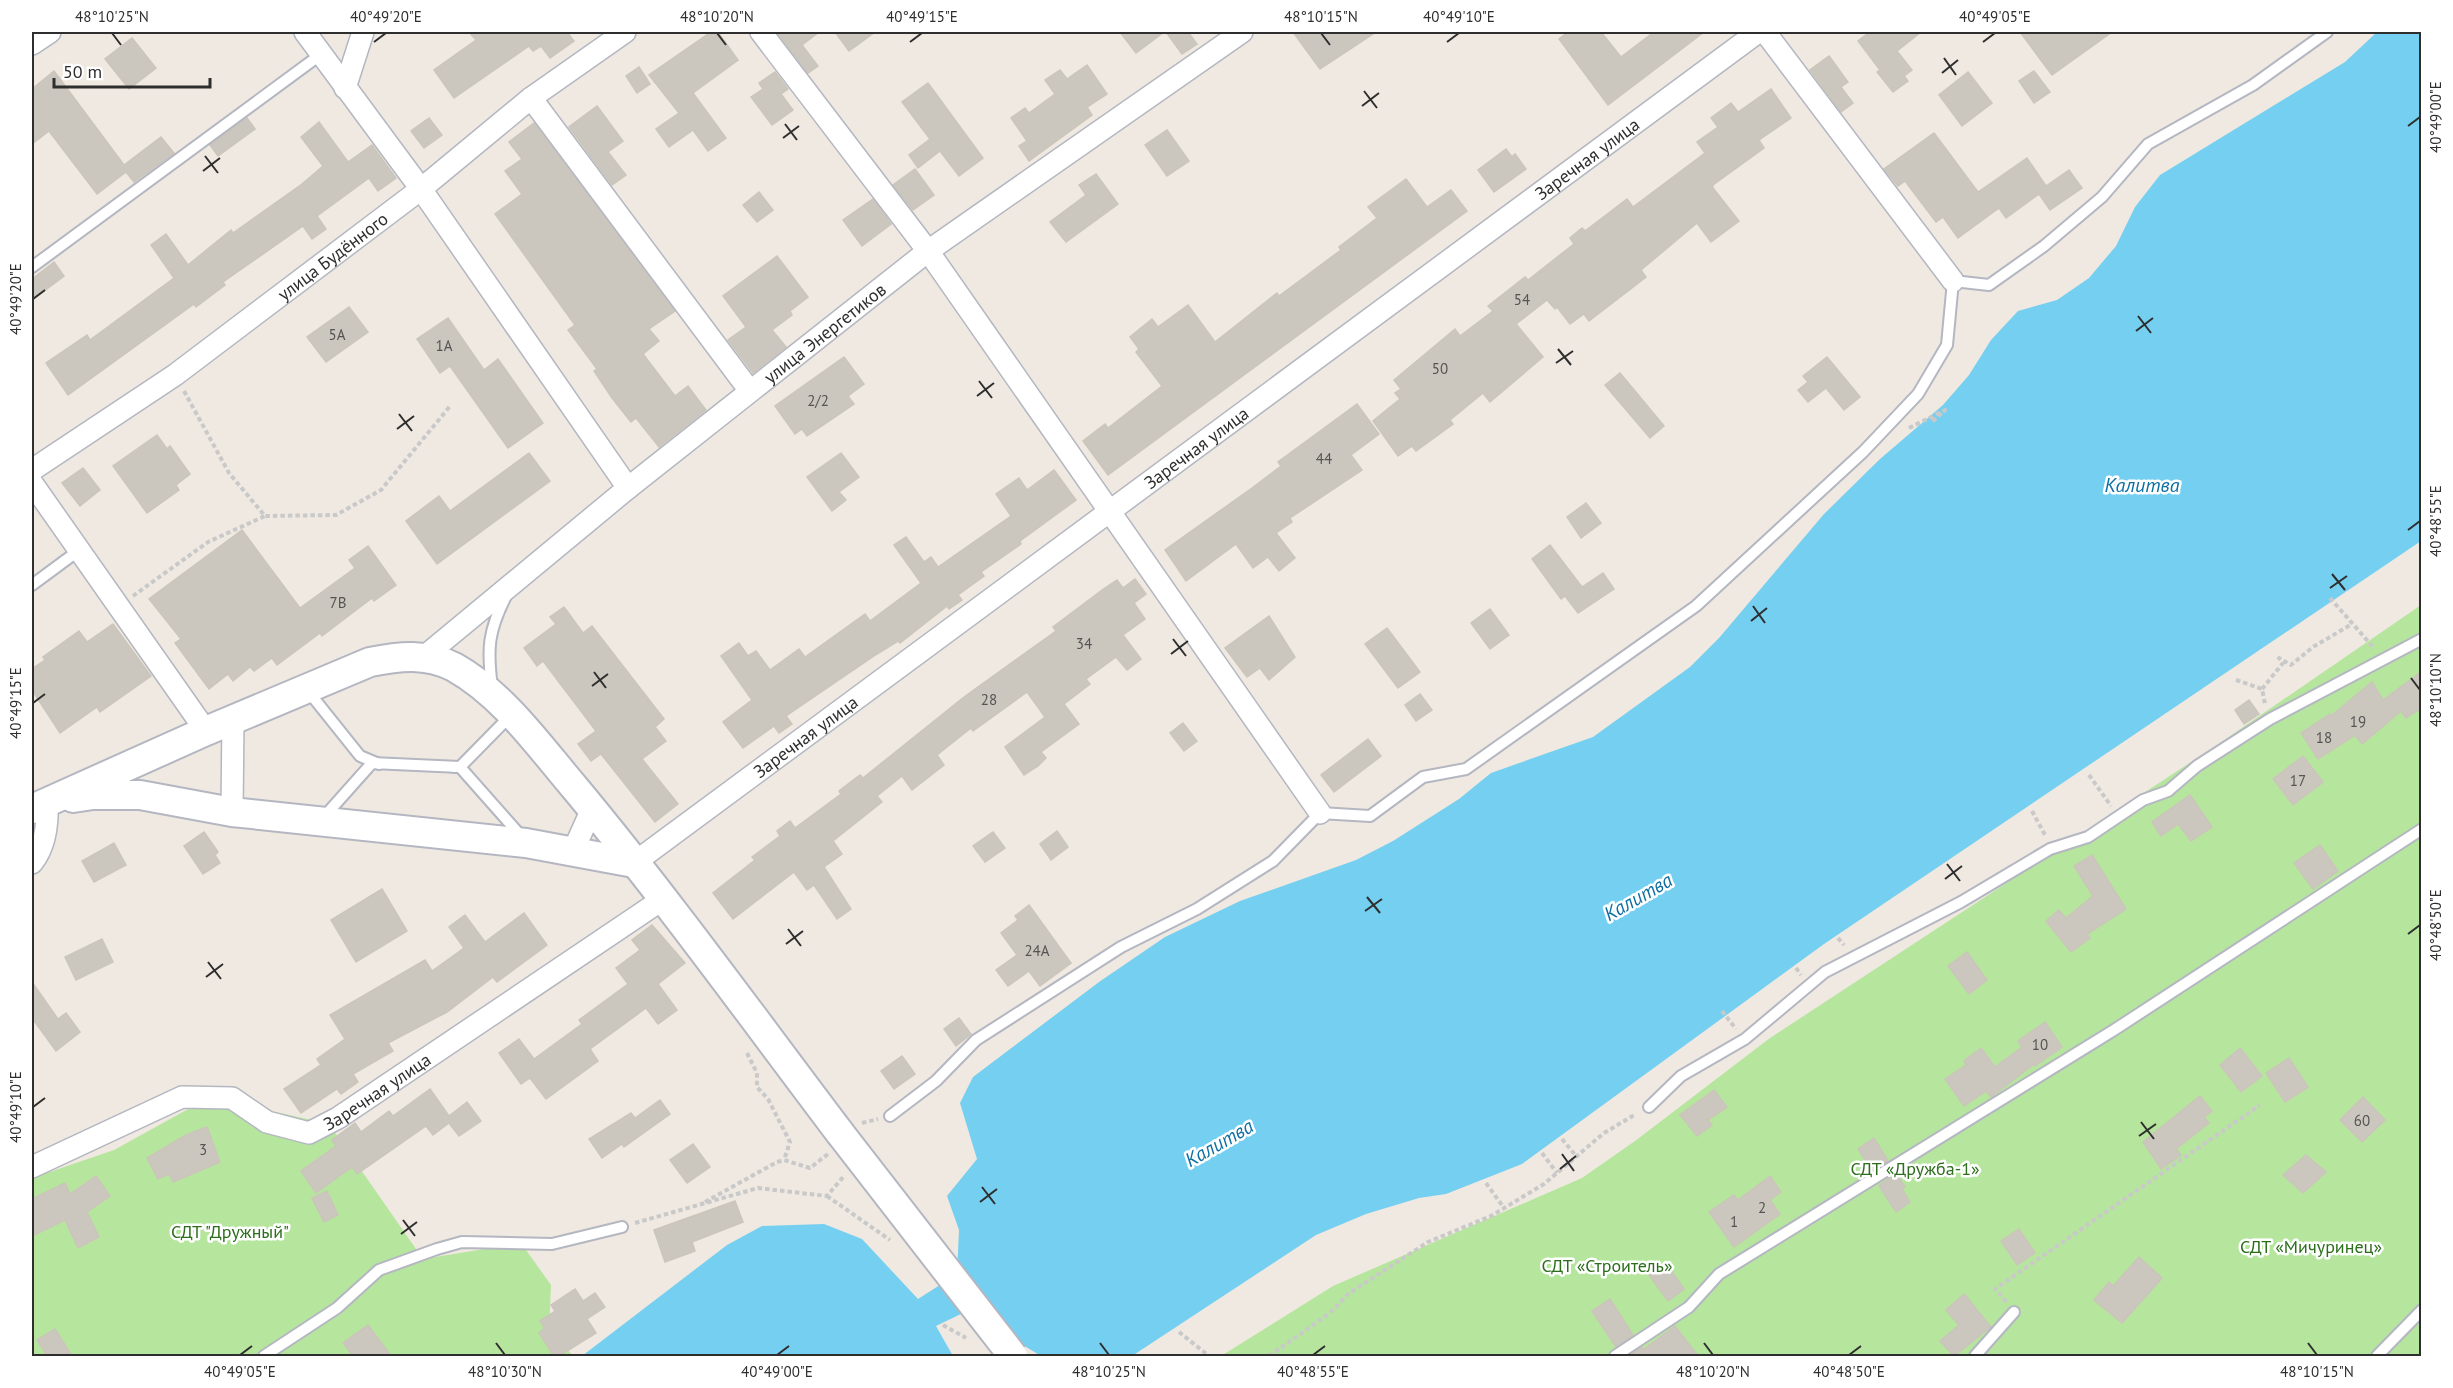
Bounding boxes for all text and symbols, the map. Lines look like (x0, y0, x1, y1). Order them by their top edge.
text: 48°10'25"N (75, 7, 149, 26)
text: 40°49'20"E (350, 7, 422, 26)
text: 48°10'20"N (680, 7, 754, 26)
text: 40°49'15"E (886, 7, 958, 26)
text: 48°10'15"N (1284, 7, 1358, 26)
text: 40°49'10"E (1423, 7, 1495, 26)
text: 40°49'05"E (1959, 7, 2031, 26)
scale bar (54, 51, 210, 89)
text: 50 m (63, 60, 102, 83)
text: 40°49'00"E (2426, 81, 2445, 153)
street label: Заречная улица (1530, 112, 1644, 205)
street label: улица Будённого (273, 207, 392, 305)
text: 40°49'20"E (6, 263, 25, 335)
street label: улица Энергетиков (759, 277, 890, 388)
house number: 54 (1514, 290, 1530, 309)
house number: 5А (329, 325, 346, 344)
house number: 1А (436, 336, 453, 355)
house number: 50 (1432, 359, 1448, 378)
house number: 2/2 (807, 391, 829, 410)
street label: Заречная улица (1139, 401, 1253, 494)
house number: 44 (1316, 449, 1332, 468)
water label: Калитва (2105, 472, 2180, 498)
text: 40°48'55"E (2426, 485, 2445, 557)
house number: 7В (330, 593, 346, 612)
house number: 34 (1076, 634, 1092, 653)
text: 48°10'10"N (2426, 653, 2445, 727)
text: 40°49'15"E (6, 667, 25, 739)
street label: Заречная улица (748, 690, 862, 783)
house number: 28 (981, 690, 997, 709)
house number: 19 (2350, 712, 2366, 731)
house number: 18 (2316, 728, 2332, 747)
house number: 17 (2290, 771, 2306, 790)
water label: Калитва (1599, 867, 1677, 927)
text: 40°48'50"E (2426, 889, 2445, 961)
house number: 24А (1024, 941, 1050, 960)
house number: 10 (2032, 1035, 2048, 1054)
street label: Заречная улица (319, 1047, 435, 1135)
text: 40°49'10"E (6, 1071, 25, 1143)
house number: 60 (2354, 1111, 2370, 1130)
water label: Калитва (1180, 1113, 1258, 1173)
house number: 3 (199, 1140, 207, 1159)
park label: СДТ «Дружба-1» (1850, 1157, 1980, 1180)
house number: 2 (1758, 1198, 1766, 1217)
house number: 1 (1730, 1212, 1738, 1231)
park label: СДТ "Дружный" (171, 1220, 289, 1243)
park label: СДТ «Мичуринец» (2240, 1235, 2382, 1258)
park label: СДТ «Строитель» (1541, 1254, 1673, 1277)
text: 40°49'05"E (204, 1362, 276, 1381)
text: 48°10'30"N (468, 1362, 542, 1381)
text: 40°49'00"E (741, 1362, 813, 1381)
text: 48°10'25"N (1072, 1362, 1146, 1381)
text: 40°48'55"E (1277, 1362, 1349, 1381)
text: 48°10'20"N (1676, 1362, 1750, 1381)
text: 40°48'50"E (1813, 1362, 1885, 1381)
text: 48°10'15"N (2280, 1362, 2354, 1381)

